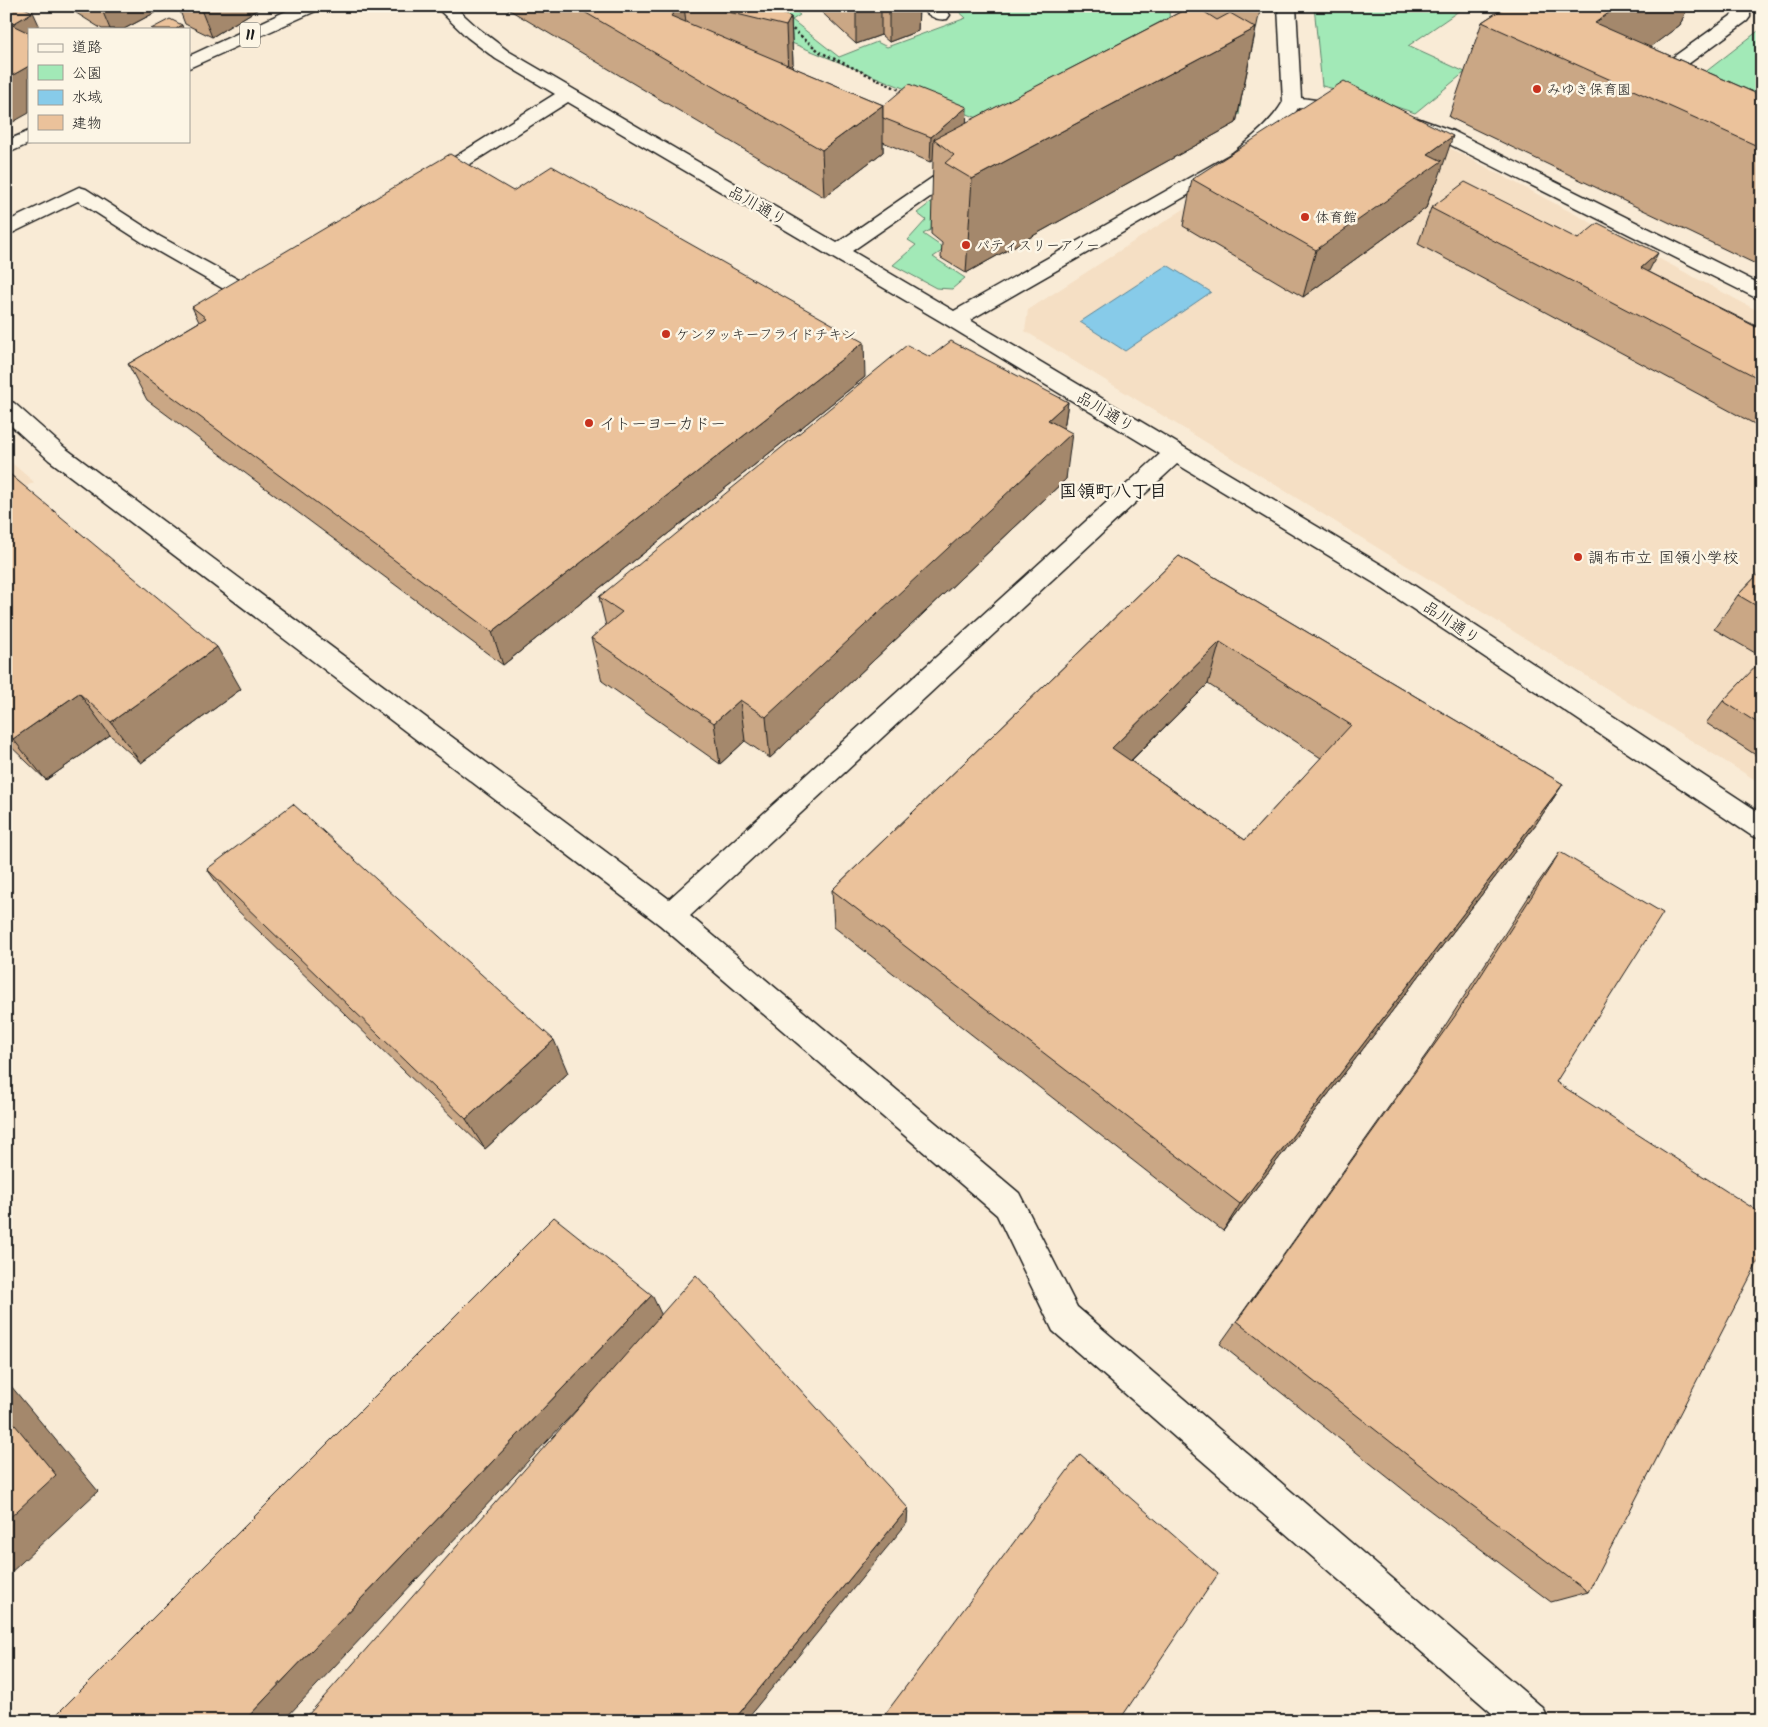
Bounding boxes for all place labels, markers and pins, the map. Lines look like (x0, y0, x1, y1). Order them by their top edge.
place label: みゆき保育園 (1547, 79, 1631, 101)
marker: みゆき保育園 (1531, 83, 1543, 95)
place label: 体育館 (1315, 207, 1357, 229)
marker: 体育館 (1299, 211, 1311, 223)
place label: パティスリーアノー (976, 235, 1100, 257)
marker: パティスリーアノー (960, 239, 972, 251)
place label: ケンタッキーフライドチキン (676, 324, 856, 346)
marker: ケンタッキーフライドチキン (660, 328, 672, 340)
place label: イトーヨーカドー (599, 412, 726, 437)
marker: イトーヨーカドー (583, 417, 595, 429)
place label: 調布市立 国領小学校 (1588, 546, 1738, 571)
marker: 調布市立 国領小学校 (1572, 551, 1584, 563)

